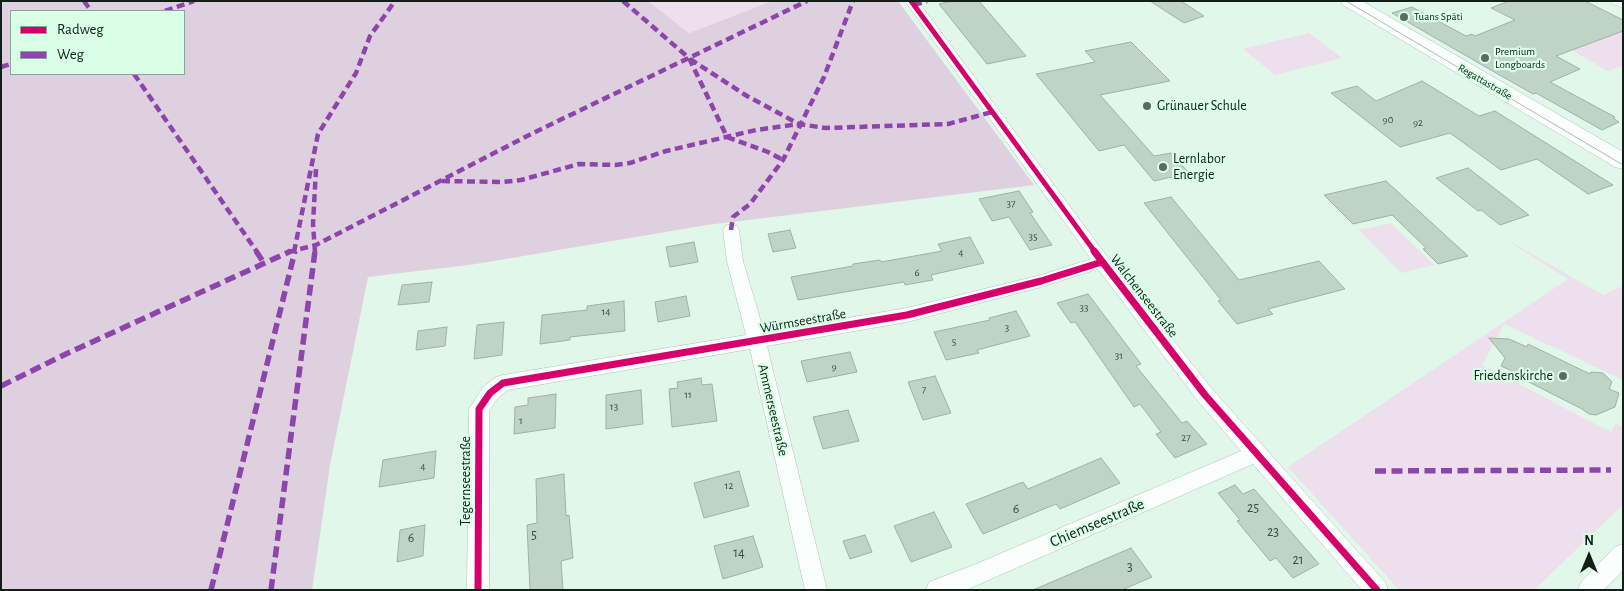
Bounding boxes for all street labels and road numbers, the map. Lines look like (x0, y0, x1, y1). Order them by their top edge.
street label: Regattastraße (1456, 61, 1514, 103)
street label: Walchenseestraße (1106, 251, 1182, 341)
street label: Würmseestraße (759, 305, 847, 337)
street label: Ammerseestraße (754, 362, 792, 458)
street label: Tegernseestraße (458, 436, 474, 526)
street label: Chiemseestraße (1047, 494, 1147, 552)

